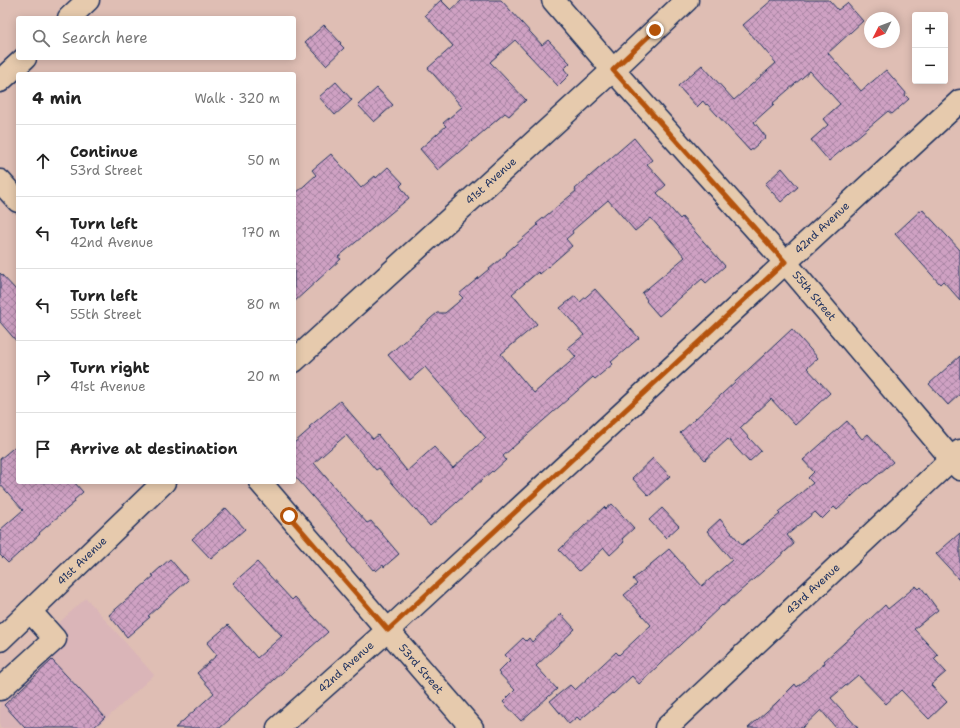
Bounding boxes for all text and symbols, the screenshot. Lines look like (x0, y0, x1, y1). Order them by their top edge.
north arrow (864, 12, 900, 48)
map controls (912, 12, 948, 84)
button: + (912, 12, 948, 48)
search box (16, 16, 296, 60)
route end (646, 21, 664, 39)
icon: search (30, 27, 52, 49)
text: Search here (62, 28, 148, 48)
button: − (912, 48, 948, 84)
text: 4 min (32, 87, 82, 109)
text: Walk · 320 m (194, 90, 280, 107)
text: Continue (70, 142, 138, 162)
icon: ahead (32, 150, 54, 172)
text: 50 m (247, 152, 280, 169)
street label: 41st Avenue (462, 154, 520, 208)
text: 53rd Street (70, 162, 143, 179)
street label: 42nd Avenue (791, 198, 853, 258)
text: Turn left (70, 214, 138, 234)
icon: left (32, 222, 54, 244)
text: 170 m (242, 224, 280, 241)
text: 42nd Avenue (70, 234, 153, 251)
street label: 55th Street (789, 268, 839, 324)
text: Turn left (70, 286, 138, 306)
icon: left (32, 294, 54, 316)
text: 80 m (246, 296, 280, 313)
text: 55th Street (70, 306, 142, 323)
text: Turn right (70, 358, 150, 378)
icon: right (32, 366, 54, 388)
text: 20 m (247, 368, 280, 385)
text: 41st Avenue (70, 378, 146, 395)
icon: arrive (32, 438, 54, 460)
text: Arrive at destination (70, 439, 238, 459)
route start (280, 507, 298, 525)
street label: 41st Avenue (54, 533, 110, 589)
street label: 43rd Avenue (783, 560, 843, 618)
street label: 42nd Avenue (315, 638, 377, 696)
street label: 53rd Street (395, 641, 447, 697)

